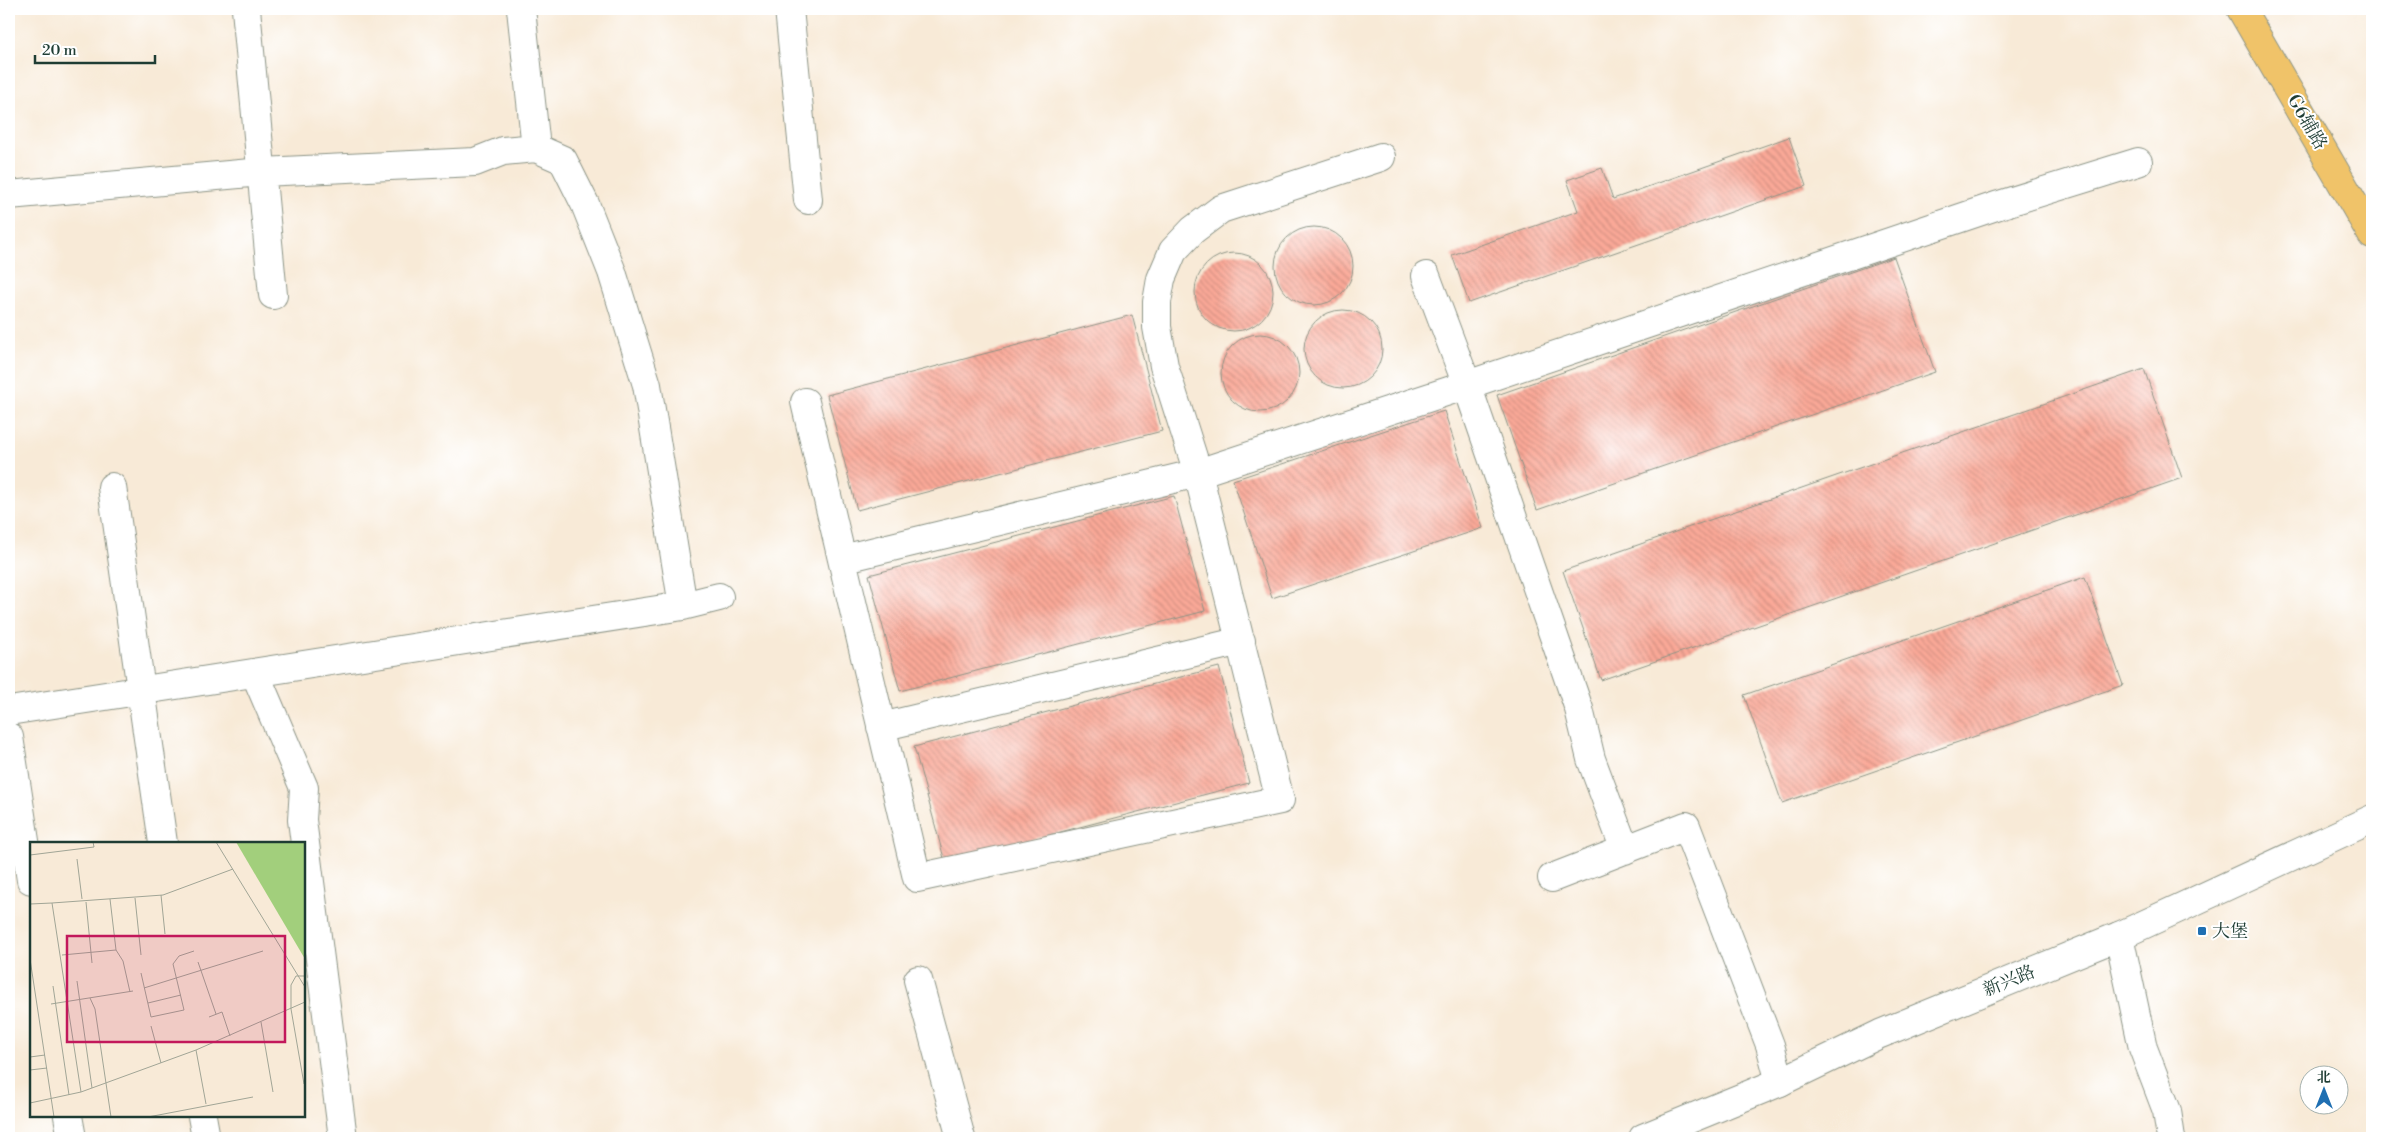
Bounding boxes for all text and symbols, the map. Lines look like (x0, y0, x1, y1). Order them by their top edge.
scale bar (35, 32, 155, 64)
text: 20 m (42, 41, 77, 60)
street label: G6辅路 (2282, 90, 2332, 154)
inset map (30, 842, 305, 1117)
place label: 大堡 (2212, 920, 2248, 943)
marker: 大堡 (2196, 925, 2208, 937)
street label: 新兴路 (1980, 960, 2038, 1002)
north arrow (2298, 1064, 2348, 1114)
text: 北 (2317, 1069, 2331, 1087)

